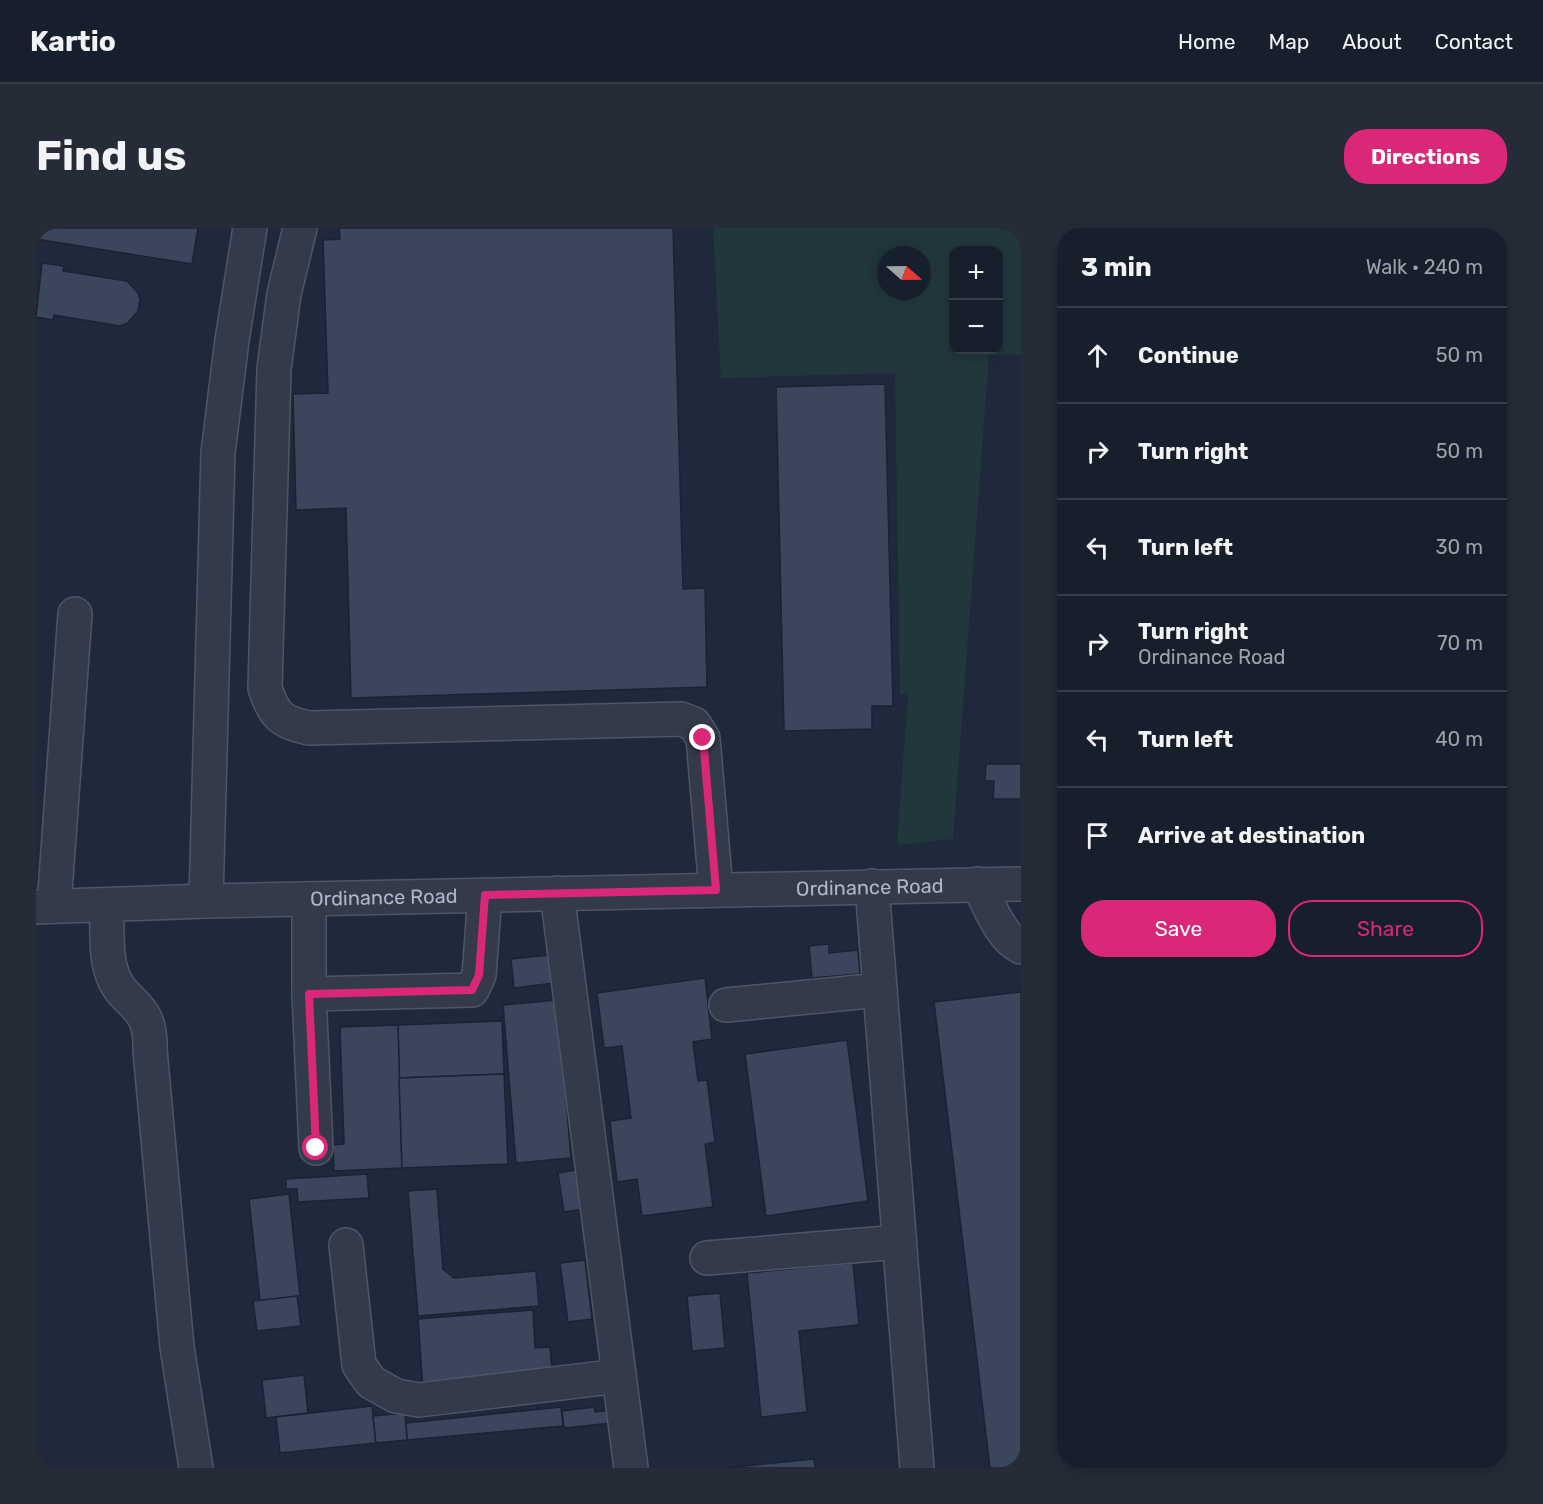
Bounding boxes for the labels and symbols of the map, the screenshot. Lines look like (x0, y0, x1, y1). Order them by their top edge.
north arrow (877, 246, 931, 300)
route end (689, 724, 715, 750)
street label: Ordinance Road (796, 874, 944, 901)
street label: Ordinance Road (310, 884, 458, 911)
route start (302, 1134, 328, 1160)

